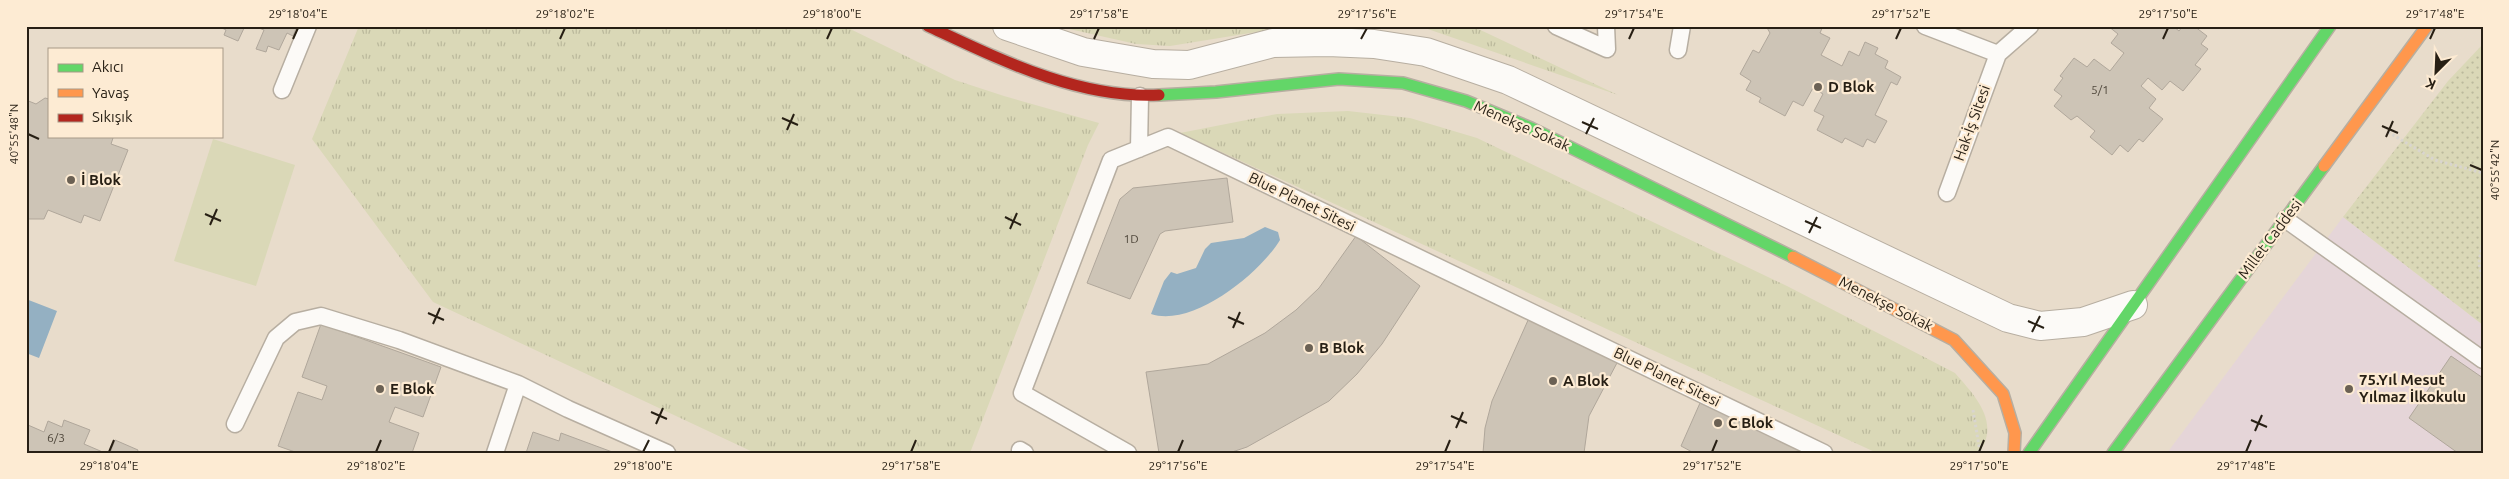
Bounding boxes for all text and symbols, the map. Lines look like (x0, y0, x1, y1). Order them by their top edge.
text: 29°18'04"E (269, 7, 328, 20)
text: 29°18'02"E (536, 7, 595, 20)
text: 29°18'00"E (803, 7, 862, 20)
text: 29°17'58"E (1070, 7, 1129, 20)
text: 29°17'56"E (1338, 7, 1397, 20)
text: 29°17'54"E (1605, 7, 1664, 20)
text: 29°17'52"E (1872, 7, 1931, 20)
text: 29°17'50"E (2139, 7, 2198, 20)
text: 29°17'48"E (2406, 7, 2465, 20)
legend (48, 48, 222, 138)
north arrow (2412, 48, 2462, 98)
text: Akıcı (92, 58, 124, 75)
text: K (2423, 74, 2438, 93)
place label: D Blok (1828, 78, 1875, 95)
marker: D Blok (1812, 81, 1824, 93)
street label: Hak-İş Sitesi (1950, 83, 1993, 163)
house number: 5/1 (2091, 83, 2109, 96)
text: Yavaş (92, 84, 129, 101)
street label: Menekşe Sokak (1471, 97, 1573, 155)
text: 40°55'48"N (7, 104, 20, 164)
text: Sıkışık (92, 108, 133, 125)
text: 40°55'42"N (2488, 140, 2501, 200)
street label: Blue Planet Sitesi (1246, 168, 1358, 235)
place label: İ Blok (81, 171, 122, 188)
marker: İ Blok (65, 174, 77, 186)
street label: Millet Caddesi (2234, 196, 2305, 282)
house number: 1D (1123, 232, 1139, 245)
street label: Menekşe Sokak (1836, 272, 1937, 335)
place label: B Blok (1319, 339, 1365, 356)
marker: B Blok (1303, 342, 1315, 354)
street label: Blue Planet Sitesi (1611, 343, 1723, 410)
place label: 75.Yıl Mesut Yılmaz İlkokulu (2359, 371, 2466, 405)
place label: A Blok (1563, 372, 1610, 389)
marker: A Blok (1547, 375, 1559, 387)
place label: E Blok (390, 380, 435, 397)
marker: E Blok (374, 383, 386, 395)
marker: 75.Yıl Mesut Yılmaz İlkokulu (2343, 383, 2355, 395)
place label: C Blok (1728, 414, 1774, 431)
marker: C Blok (1712, 417, 1724, 429)
house number: 6/3 (47, 431, 65, 444)
text: 29°18'04"E (80, 459, 139, 472)
text: 29°18'02"E (347, 459, 406, 472)
text: 29°18'00"E (614, 459, 673, 472)
text: 29°17'58"E (882, 459, 941, 472)
text: 29°17'56"E (1149, 459, 1208, 472)
text: 29°17'54"E (1416, 459, 1475, 472)
text: 29°17'52"E (1683, 459, 1742, 472)
text: 29°17'50"E (1950, 459, 2009, 472)
text: 29°17'48"E (2217, 459, 2276, 472)

